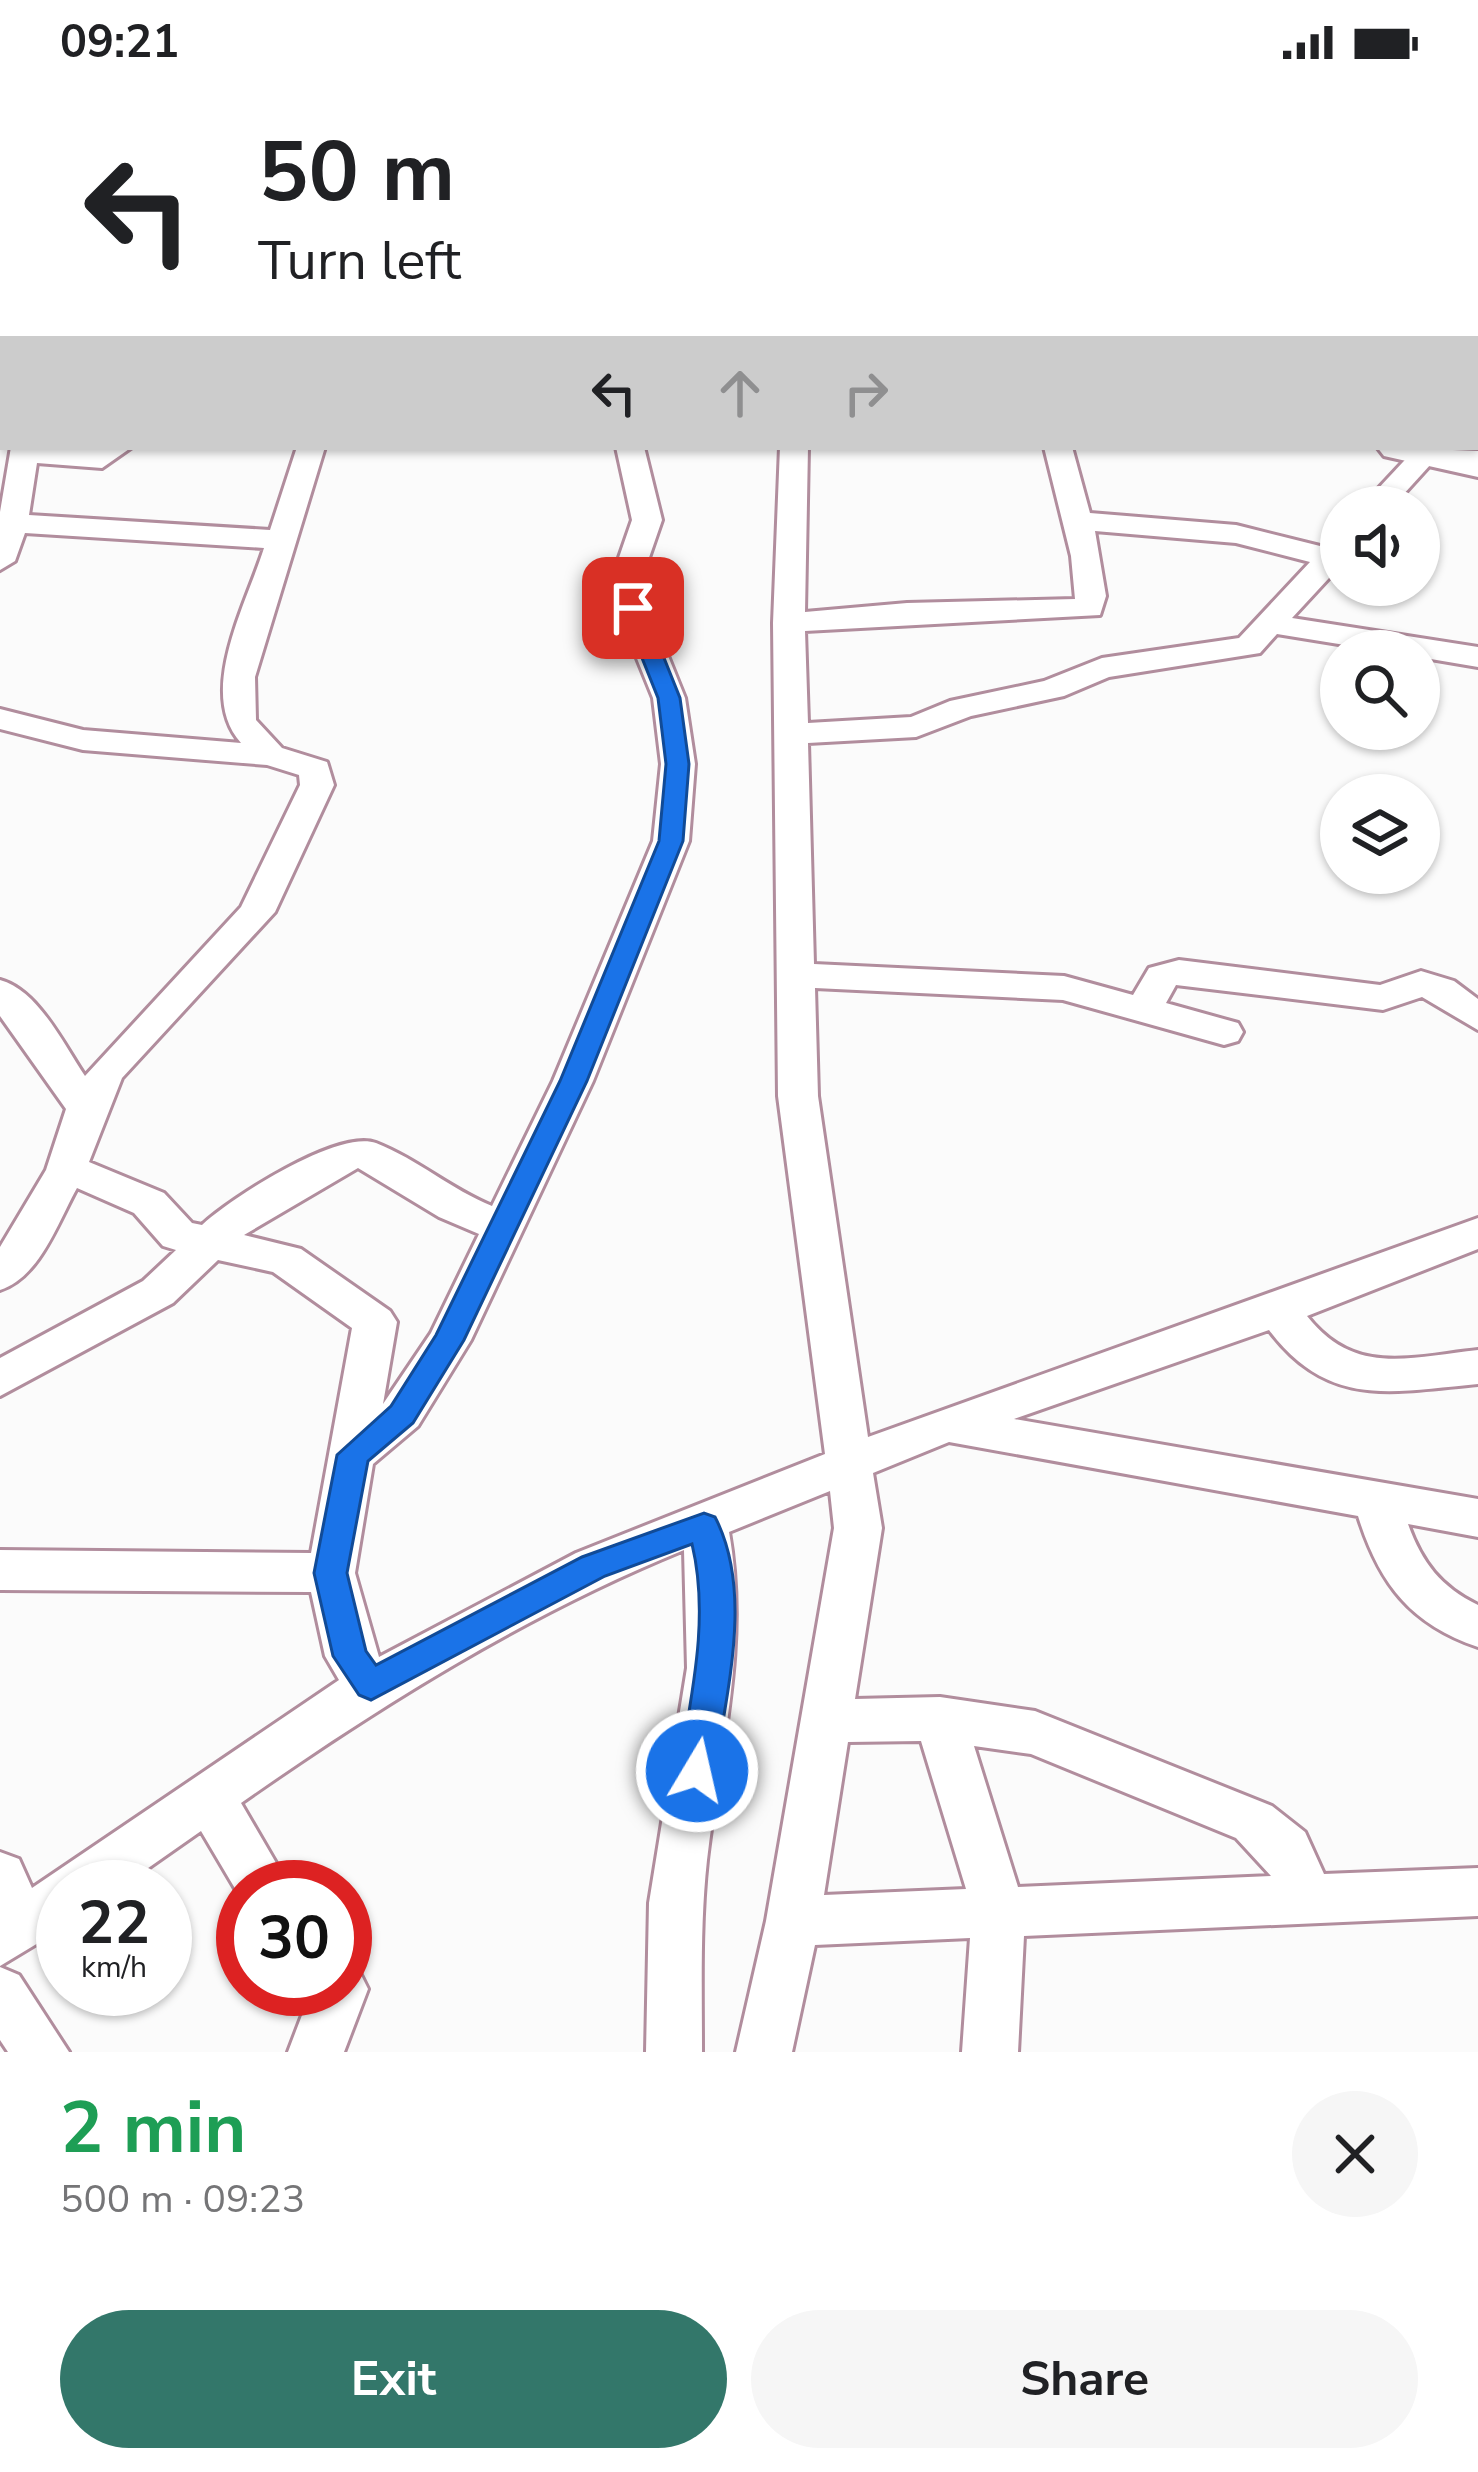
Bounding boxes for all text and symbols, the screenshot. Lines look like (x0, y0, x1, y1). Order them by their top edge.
text: 09:21 (60, 12, 179, 73)
text: 50 m (258, 115, 455, 230)
icon: left (60, 132, 216, 288)
text: Turn left (258, 224, 461, 298)
icon: left (581, 360, 647, 426)
icon: ahead (707, 360, 773, 426)
icon: right (833, 360, 899, 426)
map controls (1320, 486, 1440, 894)
button: sound (1320, 486, 1440, 606)
pin (582, 557, 684, 659)
icon: arrive (600, 575, 666, 641)
button: search (1320, 630, 1440, 750)
button: layers (1320, 774, 1440, 894)
position arrow (634, 1708, 760, 1834)
speed limit sign: 30 (216, 1860, 372, 2016)
text: 22 (78, 1882, 150, 1964)
text: km/h (81, 1947, 147, 1988)
text: 2 min (60, 2079, 246, 2177)
button: close (1292, 2091, 1418, 2217)
text: 500 m · 09:23 (60, 2173, 305, 2226)
button: Exit (60, 2310, 727, 2448)
button: Share (751, 2310, 1418, 2448)

